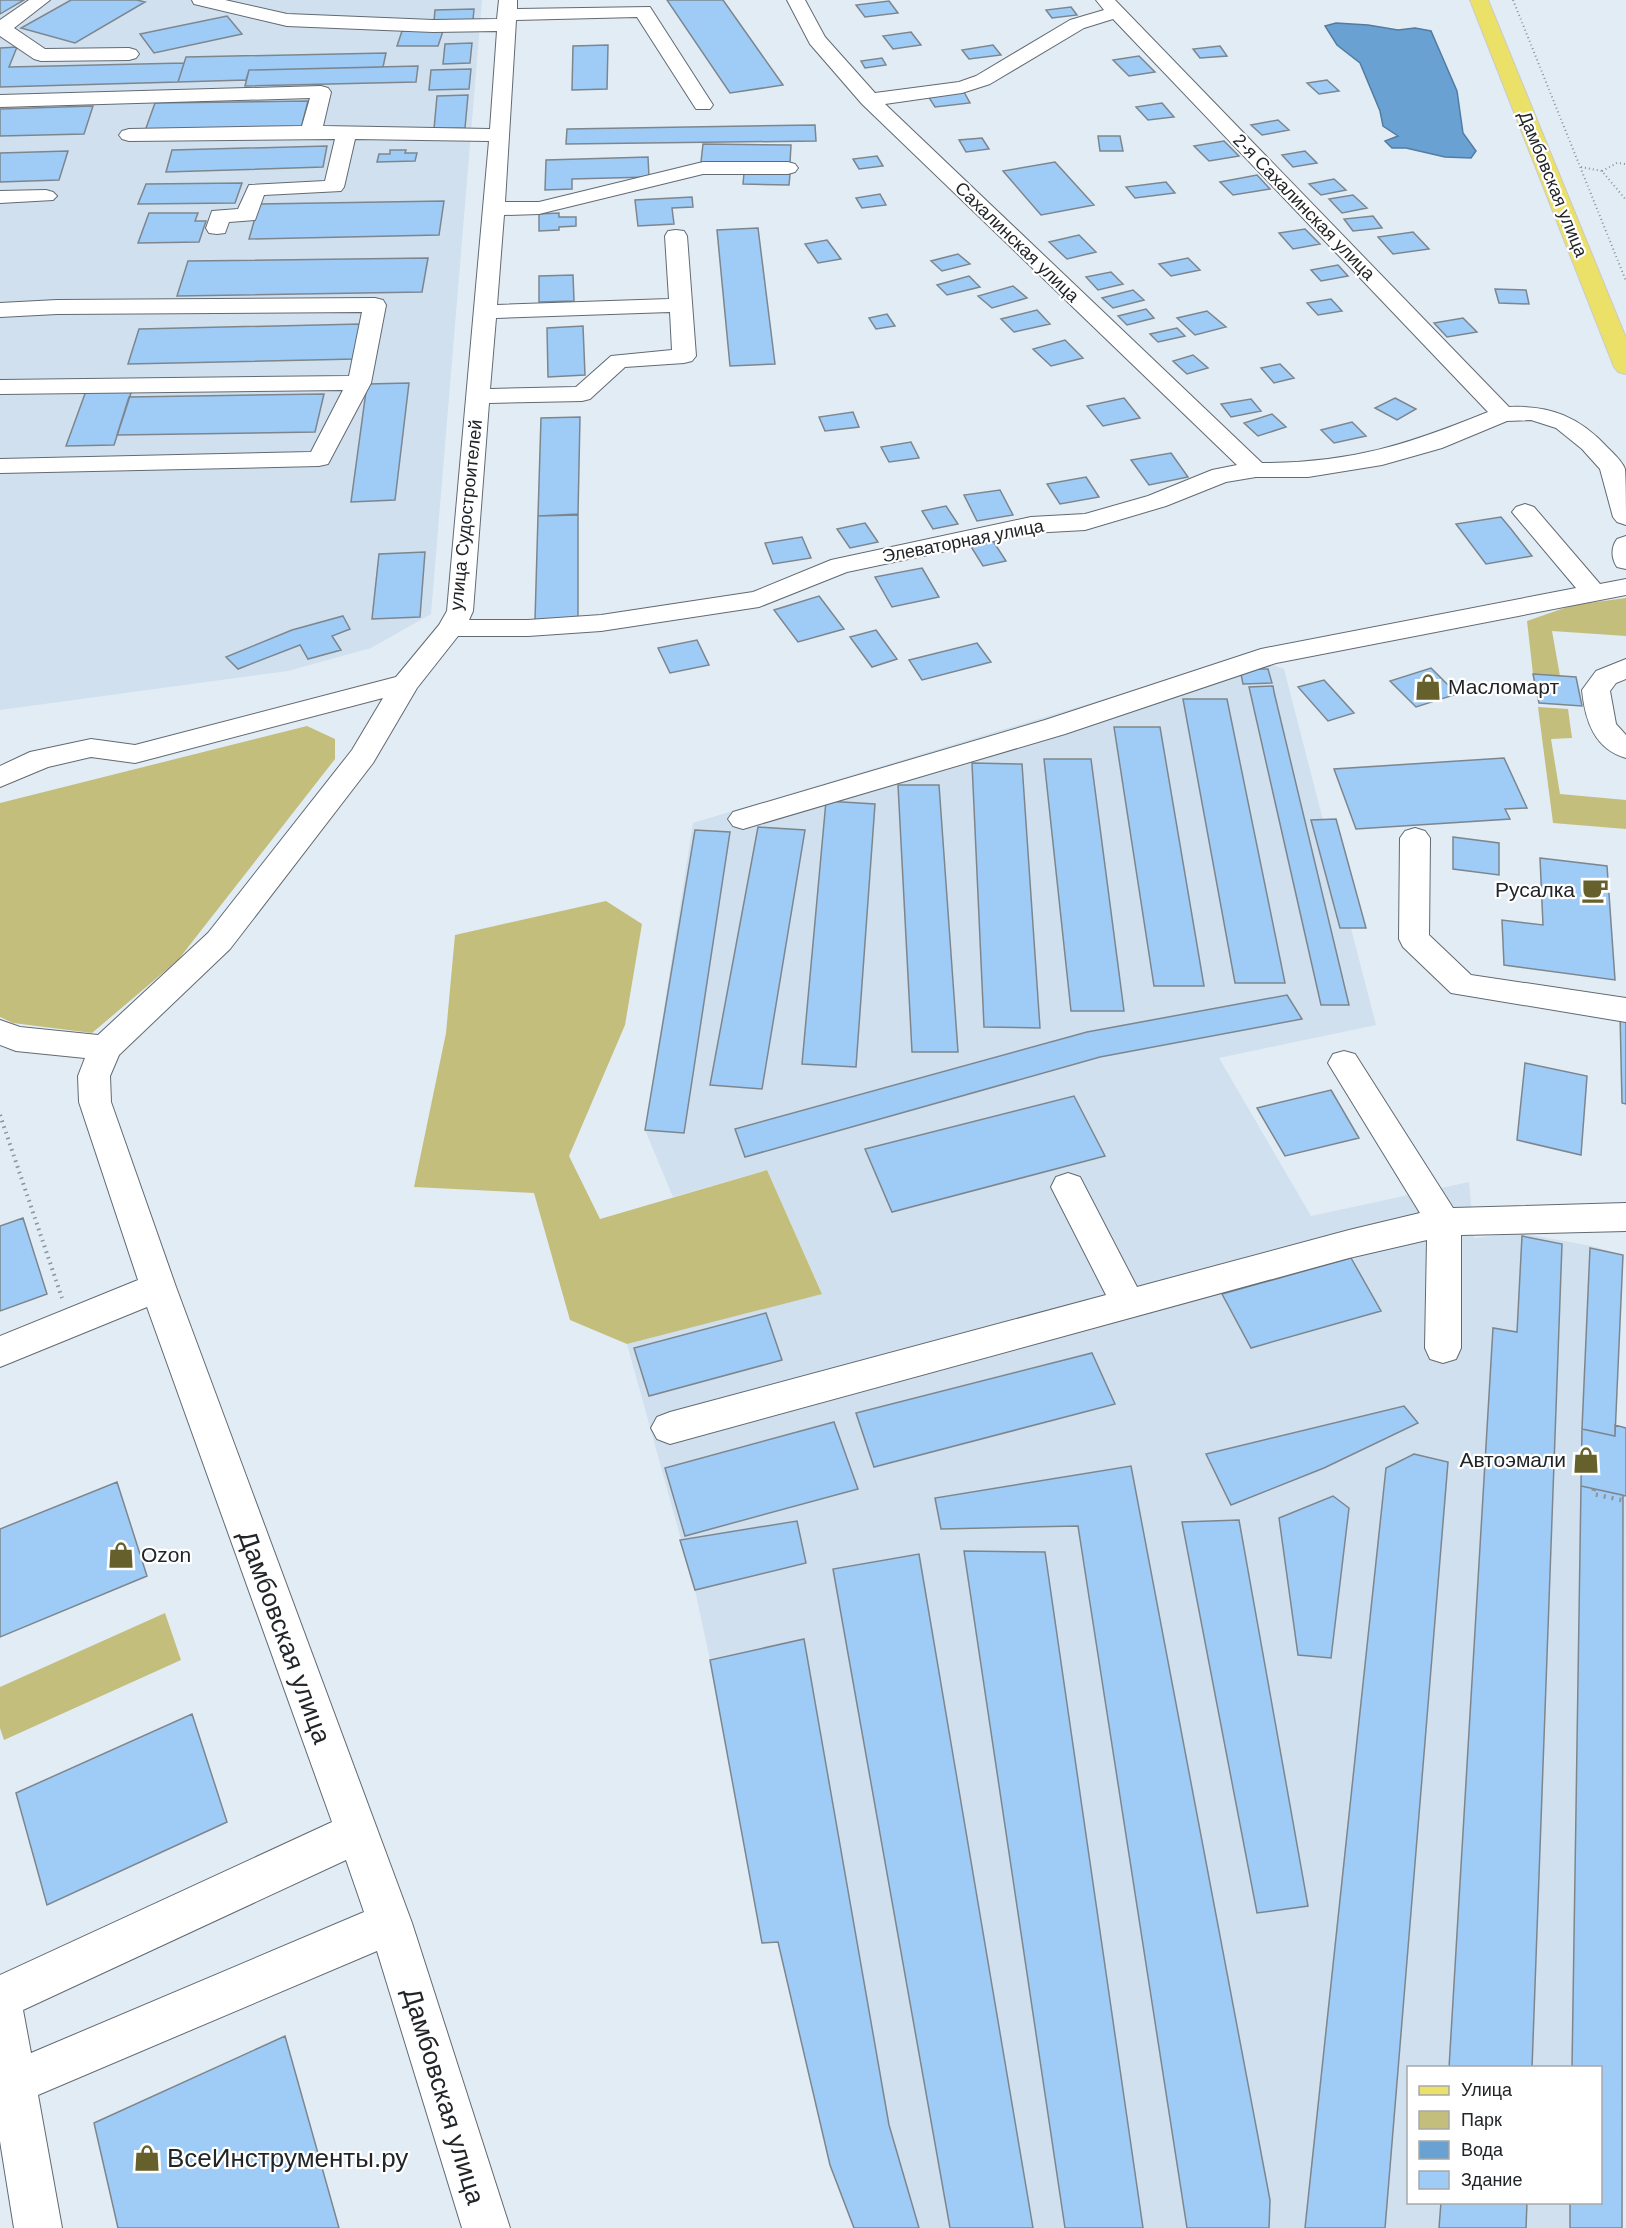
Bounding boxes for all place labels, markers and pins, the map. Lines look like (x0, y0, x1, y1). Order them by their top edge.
shop icon: Масломарт (1413, 672, 1443, 702)
place label: Масломарт (1448, 675, 1559, 698)
cafe icon: Русалка (1580, 875, 1610, 905)
place label: Русалка (1495, 878, 1575, 901)
shop icon: Автоэмали (1571, 1445, 1601, 1475)
place label: Автоэмали (1459, 1448, 1566, 1471)
shop icon: Ozon (106, 1540, 136, 1570)
place label: Ozon (141, 1543, 191, 1566)
shop icon: ВсеИнструменты.ру (132, 2143, 162, 2173)
place label: ВсеИнструменты.ру (167, 2143, 408, 2173)

